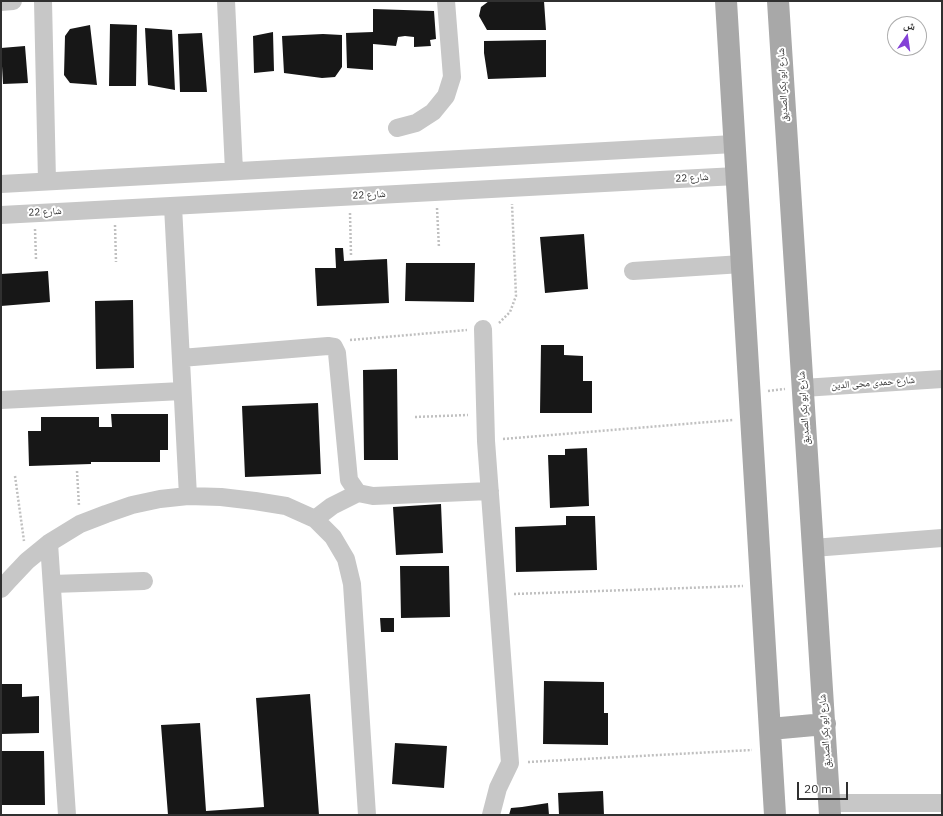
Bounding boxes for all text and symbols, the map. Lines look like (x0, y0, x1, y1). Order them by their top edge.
north arrow (887, 16, 927, 56)
text: ش (902, 17, 917, 33)
street label: شارع ابو بكر الصديق (775, 48, 791, 122)
street label: شارع 22 (675, 171, 709, 185)
street label: شارع 22 (352, 188, 386, 202)
street label: شارع 22 (28, 205, 62, 219)
street label: شارع ابو بكر الصديق (795, 371, 813, 445)
street label: شارع حمدى محى الدين (831, 374, 915, 392)
street label: شارع ابو بكر الصديق (816, 694, 834, 768)
scale bar (799, 774, 850, 800)
text: 20 m (804, 781, 832, 796)

